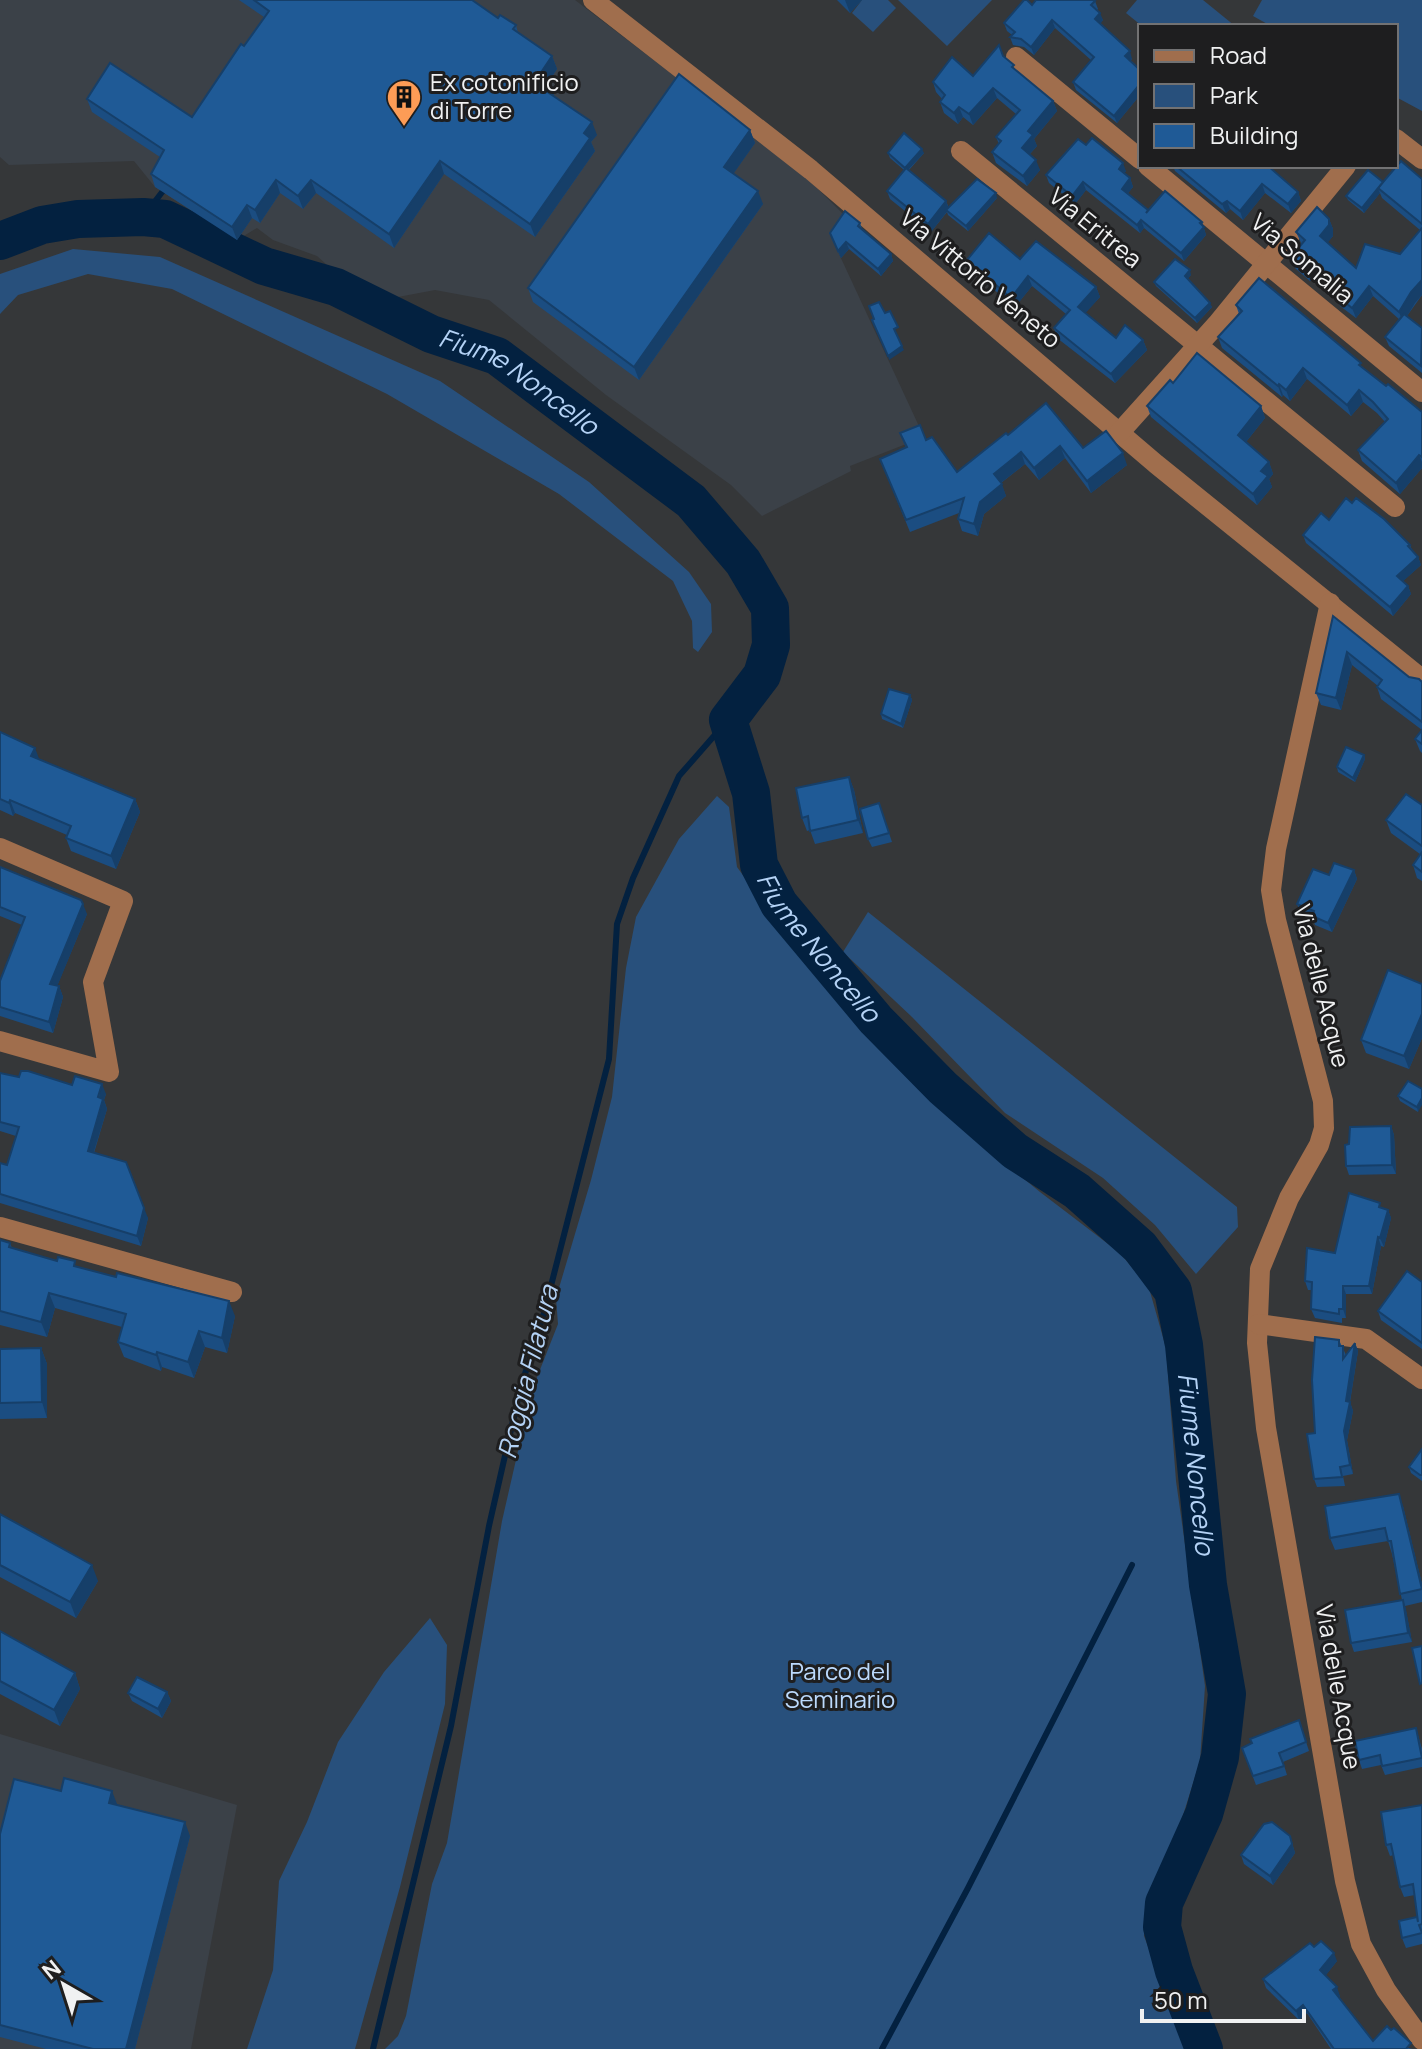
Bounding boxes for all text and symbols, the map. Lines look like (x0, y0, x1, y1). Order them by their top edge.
legend (1138, 24, 1398, 168)
text: Road (1210, 38, 1267, 71)
place label: Ex cotonificio di Torre (430, 65, 579, 126)
building icon: Ex cotonificio di Torre (385, 78, 423, 128)
text: Park (1210, 78, 1259, 111)
text: Building (1210, 118, 1298, 151)
street label: Via Eritrea (1042, 179, 1149, 275)
street label: Via Vittorio Veneto (893, 201, 1068, 355)
street label: Via Somalia (1244, 205, 1361, 311)
water label: Fiume Noncello (435, 319, 608, 444)
water label: Fiume Noncello (749, 866, 890, 1031)
street label: Via delle Acque (1286, 901, 1359, 1071)
water label: Roggia Filatura (488, 1280, 566, 1462)
water label: Fiume Noncello (1170, 1371, 1224, 1558)
street label: Via delle Acque (1309, 1602, 1370, 1772)
park label: Parco del Seminario (785, 1654, 895, 1715)
north arrow (24, 1945, 104, 2025)
text: N (36, 1953, 67, 1986)
scale bar (1142, 1973, 1304, 2023)
text: 50 m (1154, 1983, 1208, 2016)

